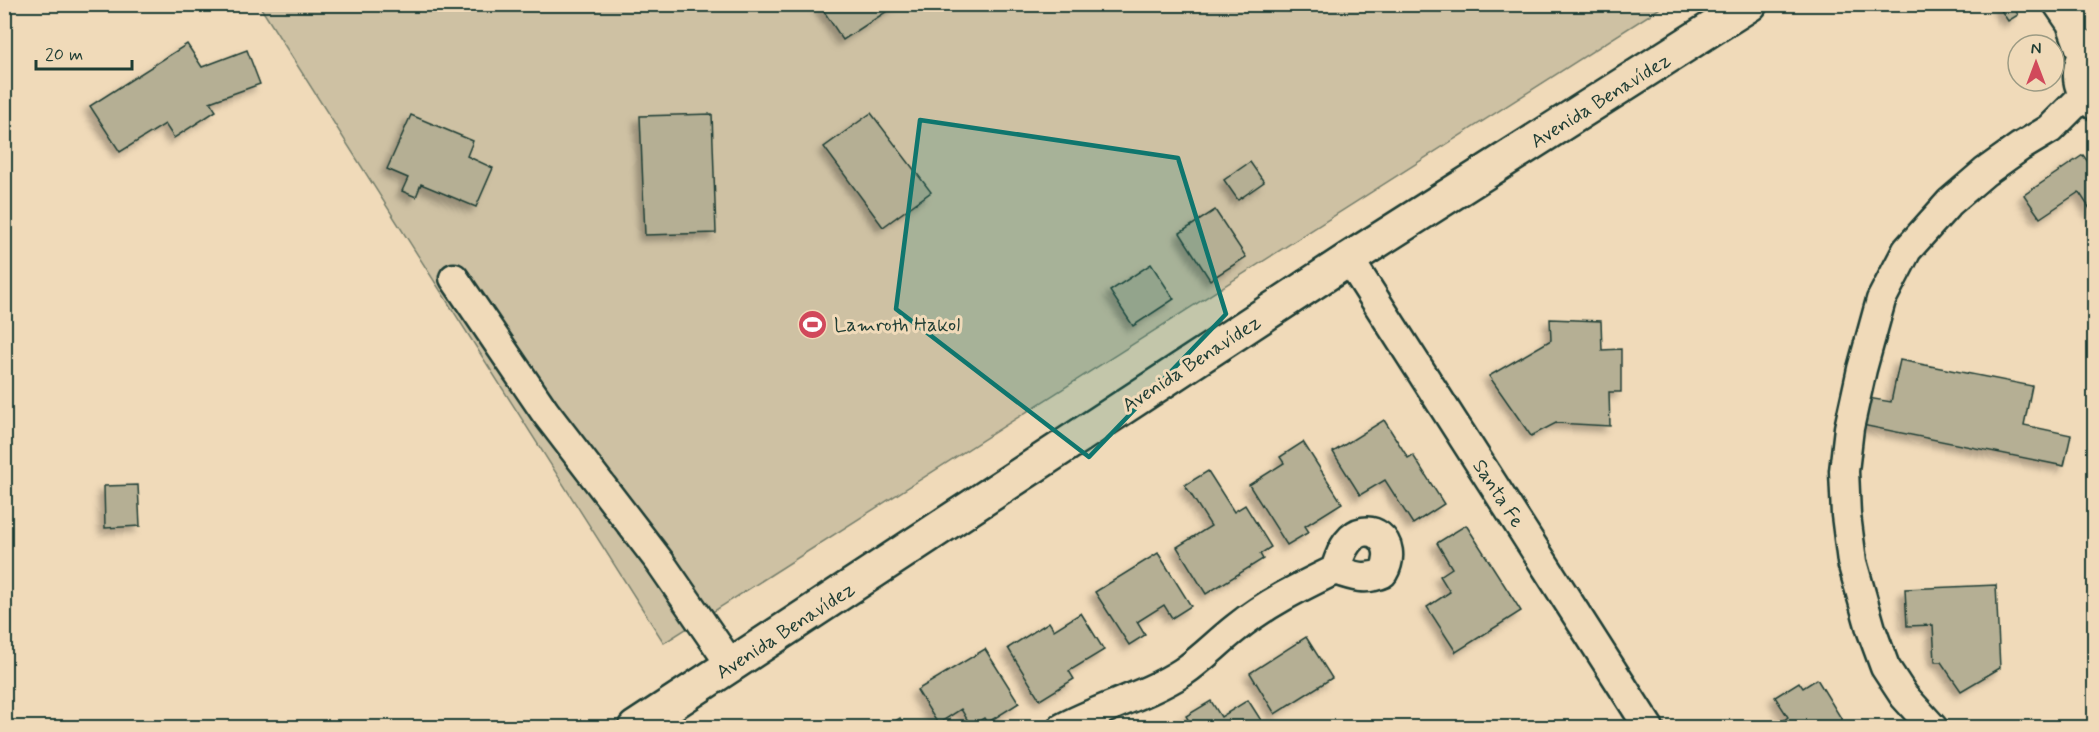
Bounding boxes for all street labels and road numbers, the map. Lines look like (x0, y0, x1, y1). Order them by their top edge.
street label: Avenida Benavídez (1526, 47, 1676, 155)
street label: Avenida Benavídez (1117, 309, 1267, 419)
street label: Santa Fe (1466, 454, 1530, 533)
street label: Avenida Benavídez (711, 576, 861, 686)

